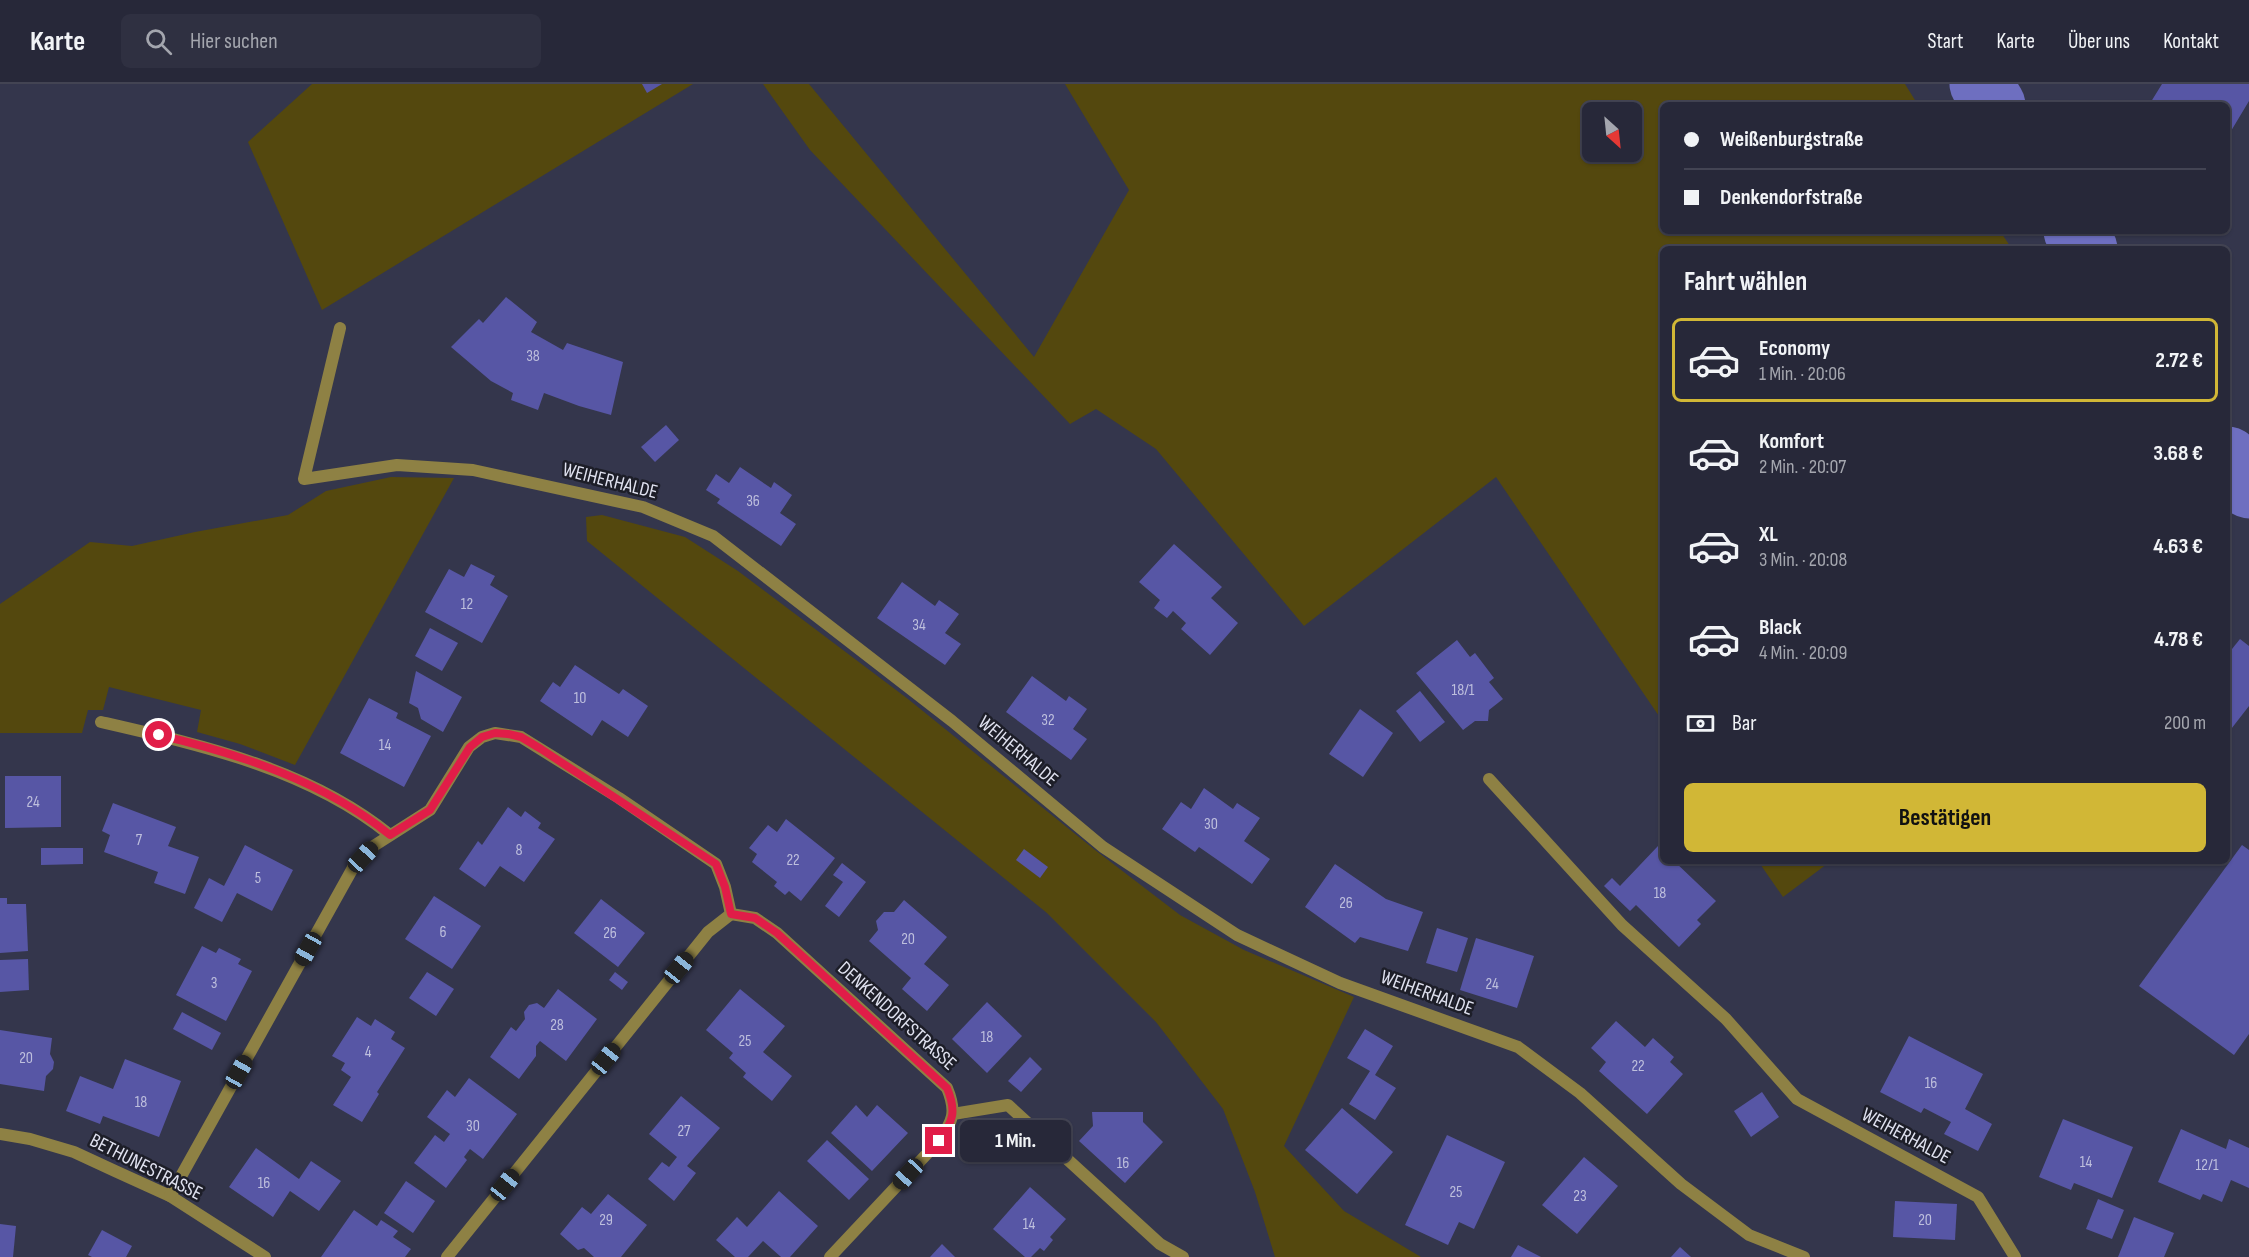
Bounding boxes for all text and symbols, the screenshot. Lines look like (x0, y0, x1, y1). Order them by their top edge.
search box (121, 14, 541, 68)
text: Karte (30, 25, 85, 58)
icon: search (142, 25, 175, 58)
text: Hier suchen (190, 28, 278, 55)
text: Start (1927, 29, 1964, 54)
text: Karte (1997, 29, 2035, 54)
text: Über uns (2068, 29, 2130, 54)
text: Kontakt (2163, 29, 2219, 54)
north arrow (1582, 102, 1642, 162)
map controls (1582, 102, 1642, 162)
text: Weißenburgstraße (1720, 126, 1863, 153)
text: Denkendorfstraße (1720, 184, 1863, 211)
text: Fahrt wählen (1684, 266, 1807, 298)
icon: car (1687, 333, 1741, 387)
text: Economy (1759, 335, 1830, 362)
house number: 38 (526, 347, 540, 366)
text: 2.72 € (2155, 347, 2203, 374)
text: 1 Min. · 20:06 (1759, 362, 1846, 386)
icon: car (1687, 426, 1741, 480)
text: Komfort (1759, 428, 1824, 455)
text: 3.68 € (2153, 440, 2203, 467)
text: 2 Min. · 20:07 (1759, 455, 1846, 479)
street label: WEIHERHALDE (560, 458, 660, 504)
house number: 36 (746, 492, 760, 511)
icon: car (1687, 519, 1741, 573)
text: XL (1759, 521, 1778, 548)
text: 4.63 € (2153, 533, 2203, 560)
text: 3 Min. · 20:08 (1759, 548, 1847, 572)
house number: 12 (461, 595, 473, 614)
icon: car (1687, 612, 1741, 666)
text: Black (1759, 614, 1801, 641)
house number: 34 (912, 616, 926, 635)
text: 4.78 € (2154, 626, 2203, 653)
text: 4 Min. · 20:09 (1759, 641, 1847, 665)
house number: 18/1 (1452, 681, 1475, 700)
house number: 10 (574, 689, 586, 708)
icon: cash (1684, 707, 1717, 740)
text: Bar (1732, 710, 1757, 737)
street label: WEIHERHALDE (973, 711, 1063, 791)
house number: 32 (1041, 711, 1055, 730)
text: 200 m (2164, 711, 2206, 735)
route start (145, 721, 172, 748)
house number: 14 (379, 736, 391, 755)
button: Bestätigen (1684, 783, 2206, 852)
house number: 24 (26, 793, 40, 812)
house number: 30 (1204, 815, 1218, 834)
house number: 7 (136, 831, 143, 850)
car (344, 838, 382, 876)
house number: 8 (515, 841, 523, 860)
house number: 22 (786, 851, 800, 870)
house number: 5 (255, 869, 261, 888)
house number: 18 (1654, 884, 1666, 903)
house number: 26 (1339, 894, 1353, 913)
house number: 6 (439, 923, 447, 942)
house number: 26 (603, 924, 617, 943)
car (291, 929, 325, 969)
house number: 20 (901, 930, 915, 949)
car (661, 948, 697, 988)
street label: DENKENDORFSTRASSE (833, 956, 961, 1076)
street label: WEIHERHALDE (1377, 965, 1477, 1021)
house number: 3 (211, 974, 217, 993)
house number: 24 (1485, 975, 1499, 994)
house number: 28 (550, 1016, 564, 1035)
house number: 18 (981, 1028, 993, 1047)
house number: 25 (738, 1032, 752, 1051)
car (588, 1039, 624, 1079)
house number: 4 (365, 1043, 372, 1062)
house number: 20 (19, 1049, 33, 1068)
car (222, 1052, 256, 1092)
house number: 22 (1631, 1057, 1645, 1076)
house number: 16 (1925, 1074, 1937, 1093)
house number: 18 (135, 1093, 147, 1112)
street label: WEIHERHALDE (1857, 1103, 1955, 1169)
house number: 30 (466, 1117, 480, 1136)
callout: 1 Min. (960, 1120, 1071, 1162)
house number: 27 (677, 1122, 691, 1141)
route end (925, 1127, 952, 1154)
street label: BETHUNESTRASSE (86, 1128, 206, 1206)
text: 1 Min. (995, 1129, 1036, 1153)
house number: 14 (2080, 1153, 2092, 1172)
house number: 16 (1117, 1154, 1129, 1173)
car (889, 1155, 927, 1193)
house number: 12/1 (2196, 1156, 2219, 1175)
car (487, 1165, 523, 1205)
house number: 16 (258, 1174, 270, 1193)
house number: 25 (1449, 1183, 1463, 1202)
house number: 23 (1573, 1187, 1587, 1206)
house number: 29 (599, 1211, 613, 1230)
house number: 20 (1918, 1211, 1932, 1230)
house number: 14 (1023, 1215, 1035, 1234)

